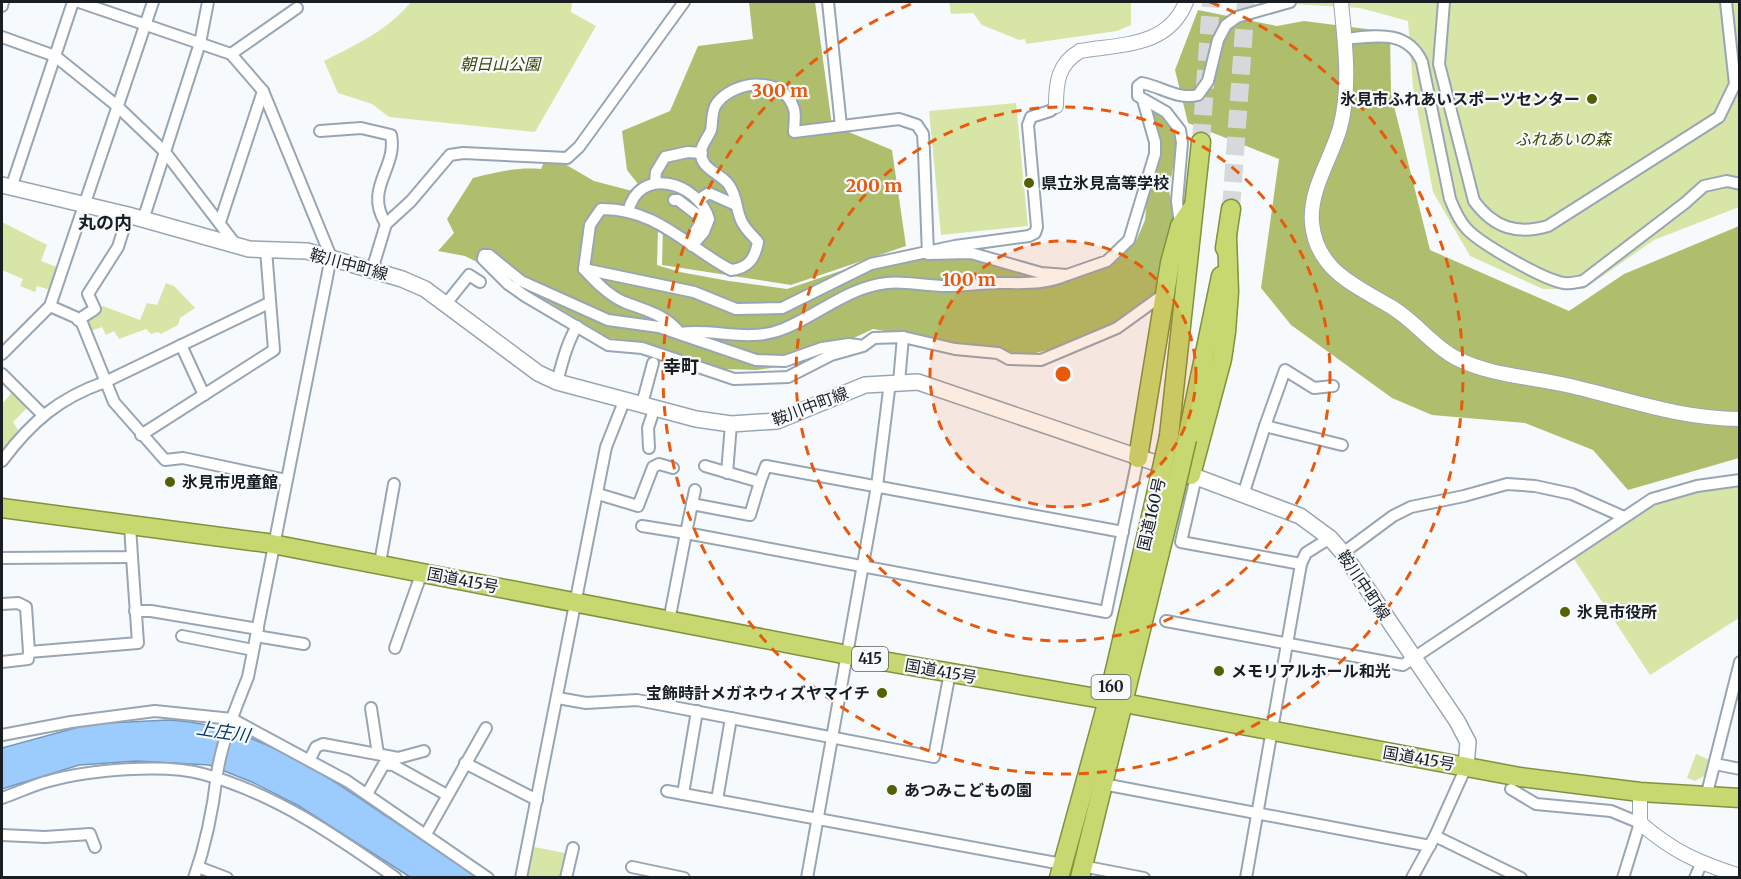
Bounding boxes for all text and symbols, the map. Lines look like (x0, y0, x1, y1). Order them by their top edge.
park label: 朝日山公園 (460, 54, 542, 74)
text: 300 m (752, 79, 808, 102)
place label: 氷見市ふれあいスポーツセンター (1340, 89, 1580, 109)
marker: 氷見市ふれあいスポーツセンター (1585, 92, 1599, 106)
park label: ふれあいの森 (1515, 129, 1613, 149)
place label: 県立氷見高等学校 (1041, 173, 1169, 193)
text: 200 m (846, 174, 902, 197)
marker: 県立氷見高等学校 (1022, 176, 1036, 190)
district label: 丸の内 (78, 211, 132, 234)
street label: 鞍川中町線 (308, 244, 390, 284)
text: 100 m (942, 268, 996, 291)
district label: 幸町 (663, 355, 699, 378)
centre of rings (1053, 364, 1073, 384)
street label: 鞍川中町線 (769, 382, 851, 430)
place label: 氷見市児童館 (182, 472, 278, 492)
marker: 氷見市児童館 (163, 475, 177, 489)
street label: 国道160号 (1133, 475, 1169, 553)
street label: 鞍川中町線 (1333, 546, 1395, 624)
street label: 国道415号 (425, 563, 501, 597)
place label: 氷見市役所 (1577, 602, 1657, 622)
marker: 氷見市役所 (1558, 605, 1572, 619)
road number: 415 (852, 647, 888, 671)
street label: 国道415号 (903, 655, 979, 687)
place label: メモリアルホール和光 (1231, 661, 1391, 681)
marker: メモリアルホール和光 (1212, 664, 1226, 678)
road number: 160 (1092, 675, 1130, 699)
place label: 宝飾時計メガネウィズヤマイチ (646, 683, 870, 703)
marker: 宝飾時計メガネウィズヤマイチ (875, 686, 889, 700)
water label: 上庄川 (195, 716, 254, 747)
street label: 国道415号 (1381, 742, 1457, 774)
place label: あつみこどもの園 (904, 780, 1032, 800)
marker: あつみこどもの園 (885, 783, 899, 797)

